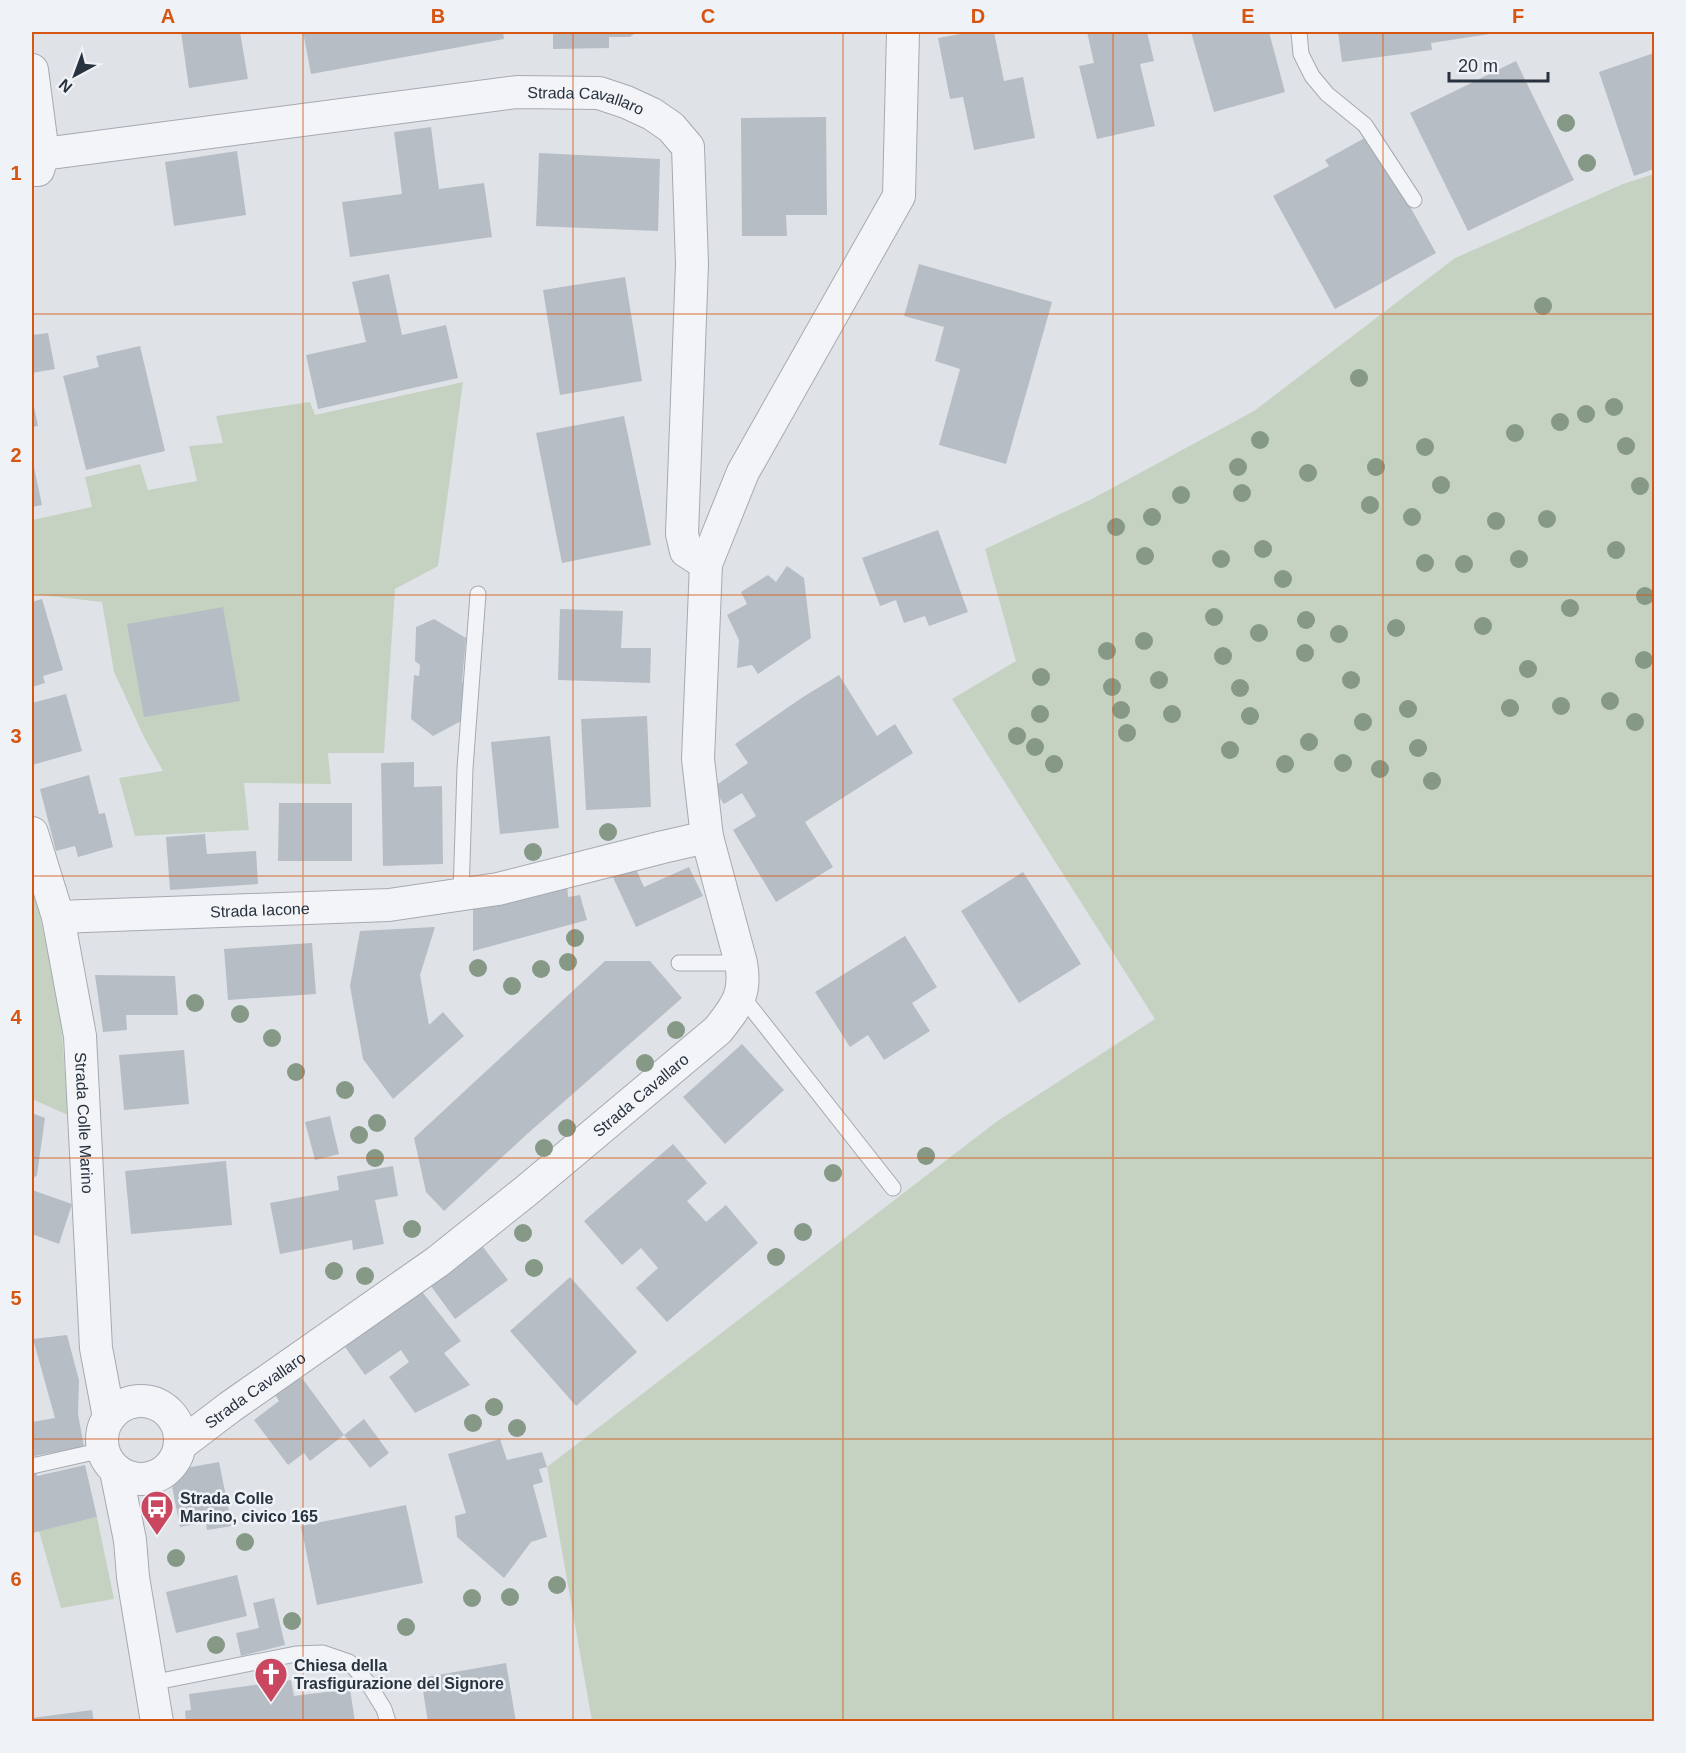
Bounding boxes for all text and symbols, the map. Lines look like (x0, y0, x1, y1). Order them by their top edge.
text: A (161, 5, 175, 27)
text: B (431, 5, 445, 27)
text: C (701, 5, 715, 27)
text: D (971, 5, 985, 27)
text: E (1241, 5, 1255, 27)
text: F (1512, 5, 1524, 27)
north arrow (45, 45, 105, 105)
scale bar (1449, 45, 1548, 83)
text: 20 m (1458, 56, 1498, 76)
text: N (56, 76, 75, 96)
street label: Strada Cavallaro (527, 84, 647, 118)
text: 1 (10, 162, 22, 184)
text: 2 (10, 444, 22, 466)
text: 3 (10, 725, 22, 747)
street label: Strada Iacone (210, 899, 310, 920)
text: 4 (10, 1006, 22, 1028)
street label: Strada Cavallaro (589, 1050, 692, 1140)
street label: Strada Colle Marino (72, 1052, 97, 1194)
text: 5 (10, 1287, 22, 1309)
street label: Strada Cavallaro (201, 1348, 309, 1432)
bus stop icon: Strada Colle Marino, civico 165 (139, 1489, 175, 1536)
place label: Strada Colle Marino, civico 165 (180, 1490, 318, 1525)
text: 6 (10, 1568, 22, 1590)
church icon: Chiesa della Trasfigurazione del Signore (253, 1656, 289, 1703)
place label: Chiesa della Trasfigurazione del Signore (294, 1657, 504, 1692)

